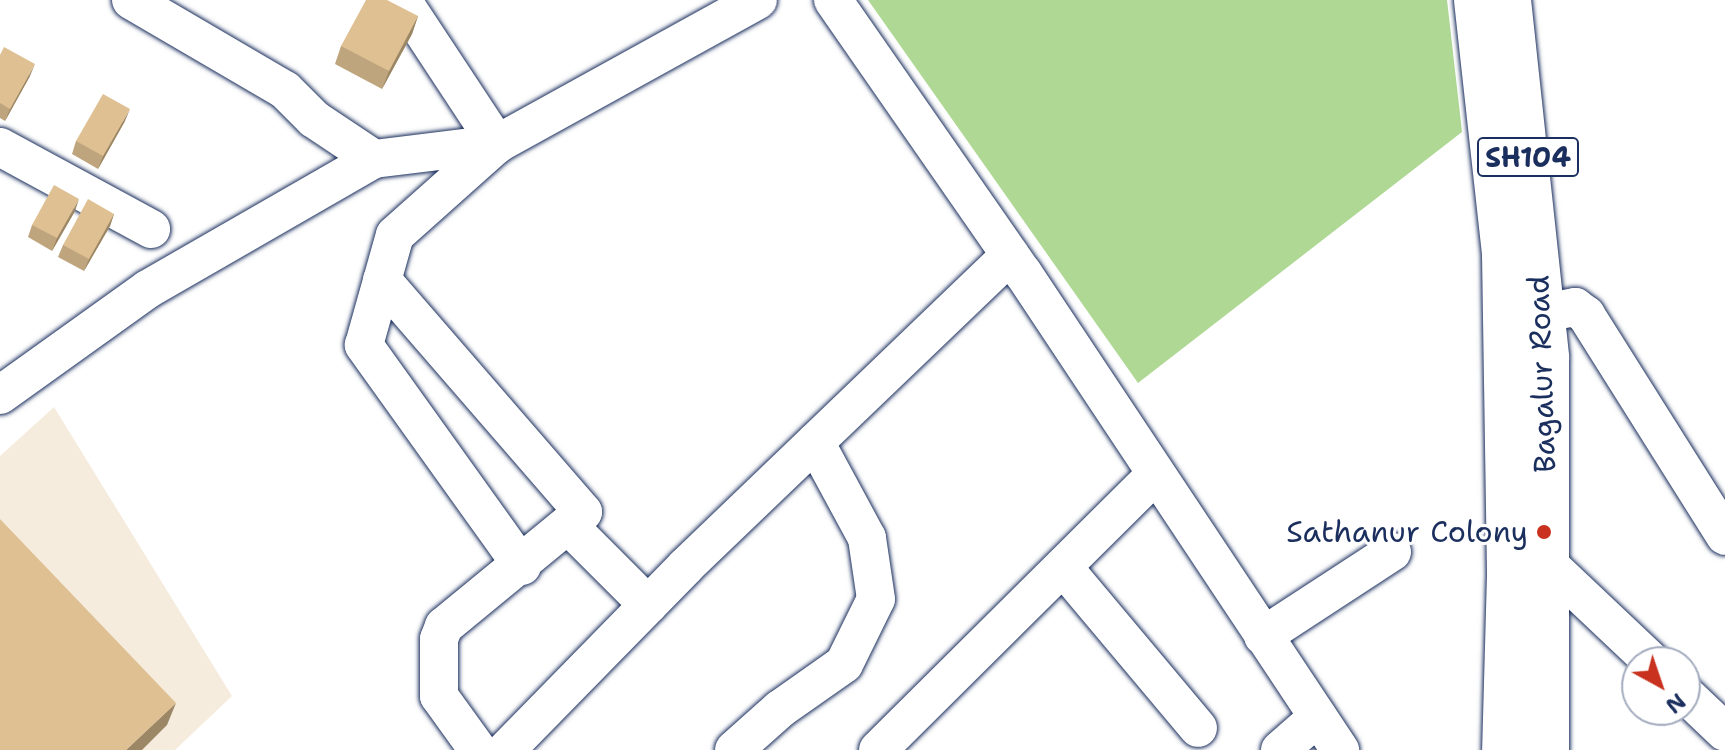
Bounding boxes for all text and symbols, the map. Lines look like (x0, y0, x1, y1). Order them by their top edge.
road number: SH104 (1476, 133, 1580, 181)
street label: Bagalur Road (1521, 275, 1563, 473)
place label: Sathanur Colony (1286, 514, 1528, 550)
marker: Sathanur Colony (1535, 523, 1553, 541)
north arrow (1621, 646, 1701, 726)
text: N (1659, 687, 1691, 720)

